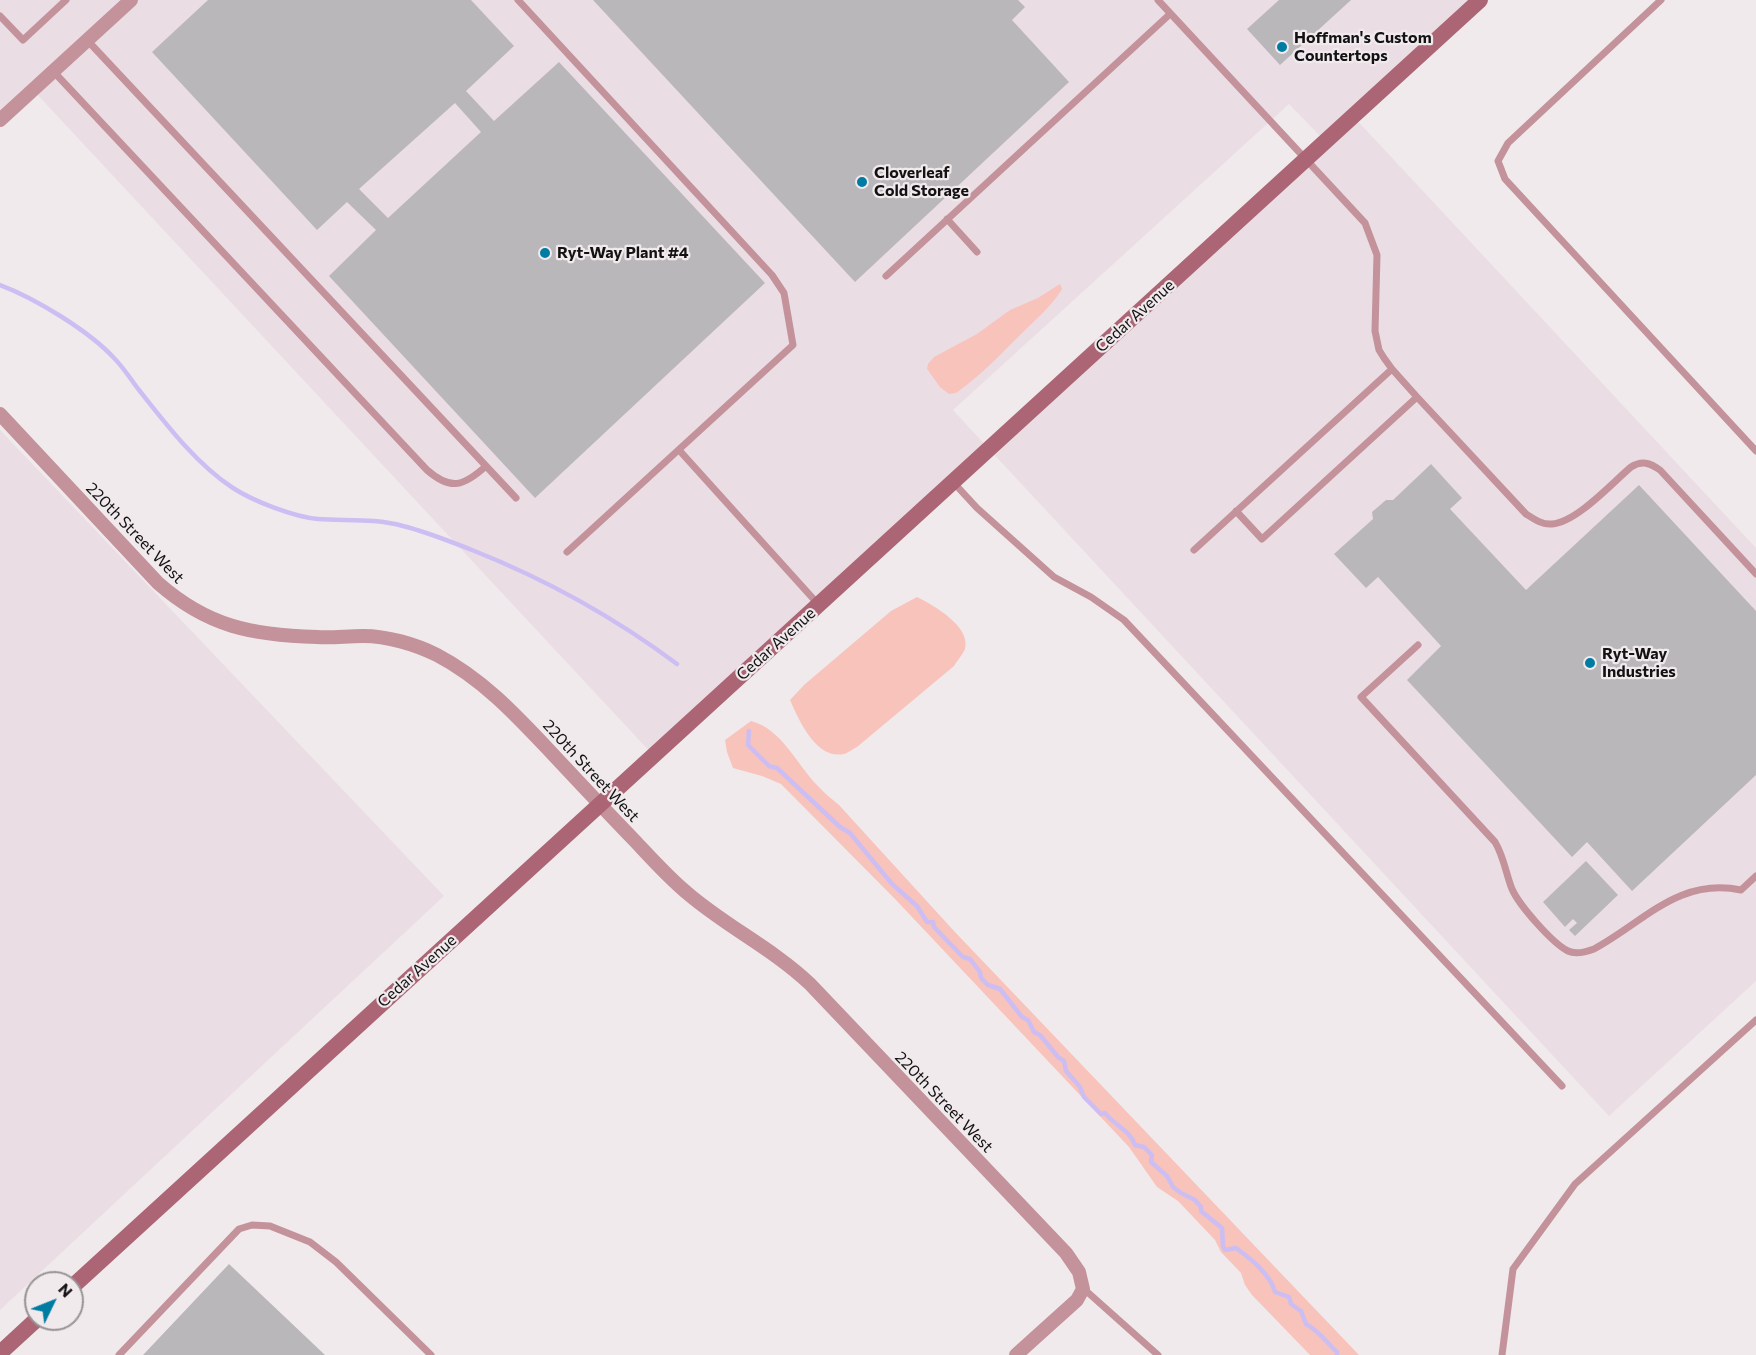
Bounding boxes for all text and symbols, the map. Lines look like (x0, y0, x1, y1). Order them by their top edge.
place label: Hoffman's Custom Countertops (1294, 28, 1432, 66)
marker: Hoffman's Custom Countertops (1275, 40, 1289, 54)
place label: Cloverleaf Cold Storage (874, 163, 969, 201)
marker: Cloverleaf Cold Storage (855, 175, 869, 189)
place label: Ryt-Way Plant #4 (557, 243, 689, 263)
marker: Ryt-Way Plant #4 (538, 246, 552, 260)
street label: Cedar Avenue (1091, 275, 1179, 357)
street label: 220th Street West (82, 479, 188, 587)
street label: Cedar Avenue (732, 603, 820, 685)
place label: Ryt-Way Industries (1602, 644, 1676, 682)
marker: Ryt-Way Industries (1583, 656, 1597, 670)
street label: 220th Street West (539, 716, 643, 826)
street label: Cedar Avenue (373, 930, 461, 1012)
street label: 220th Street West (891, 1048, 997, 1156)
north arrow (24, 1271, 84, 1331)
text: N (55, 1279, 77, 1301)

